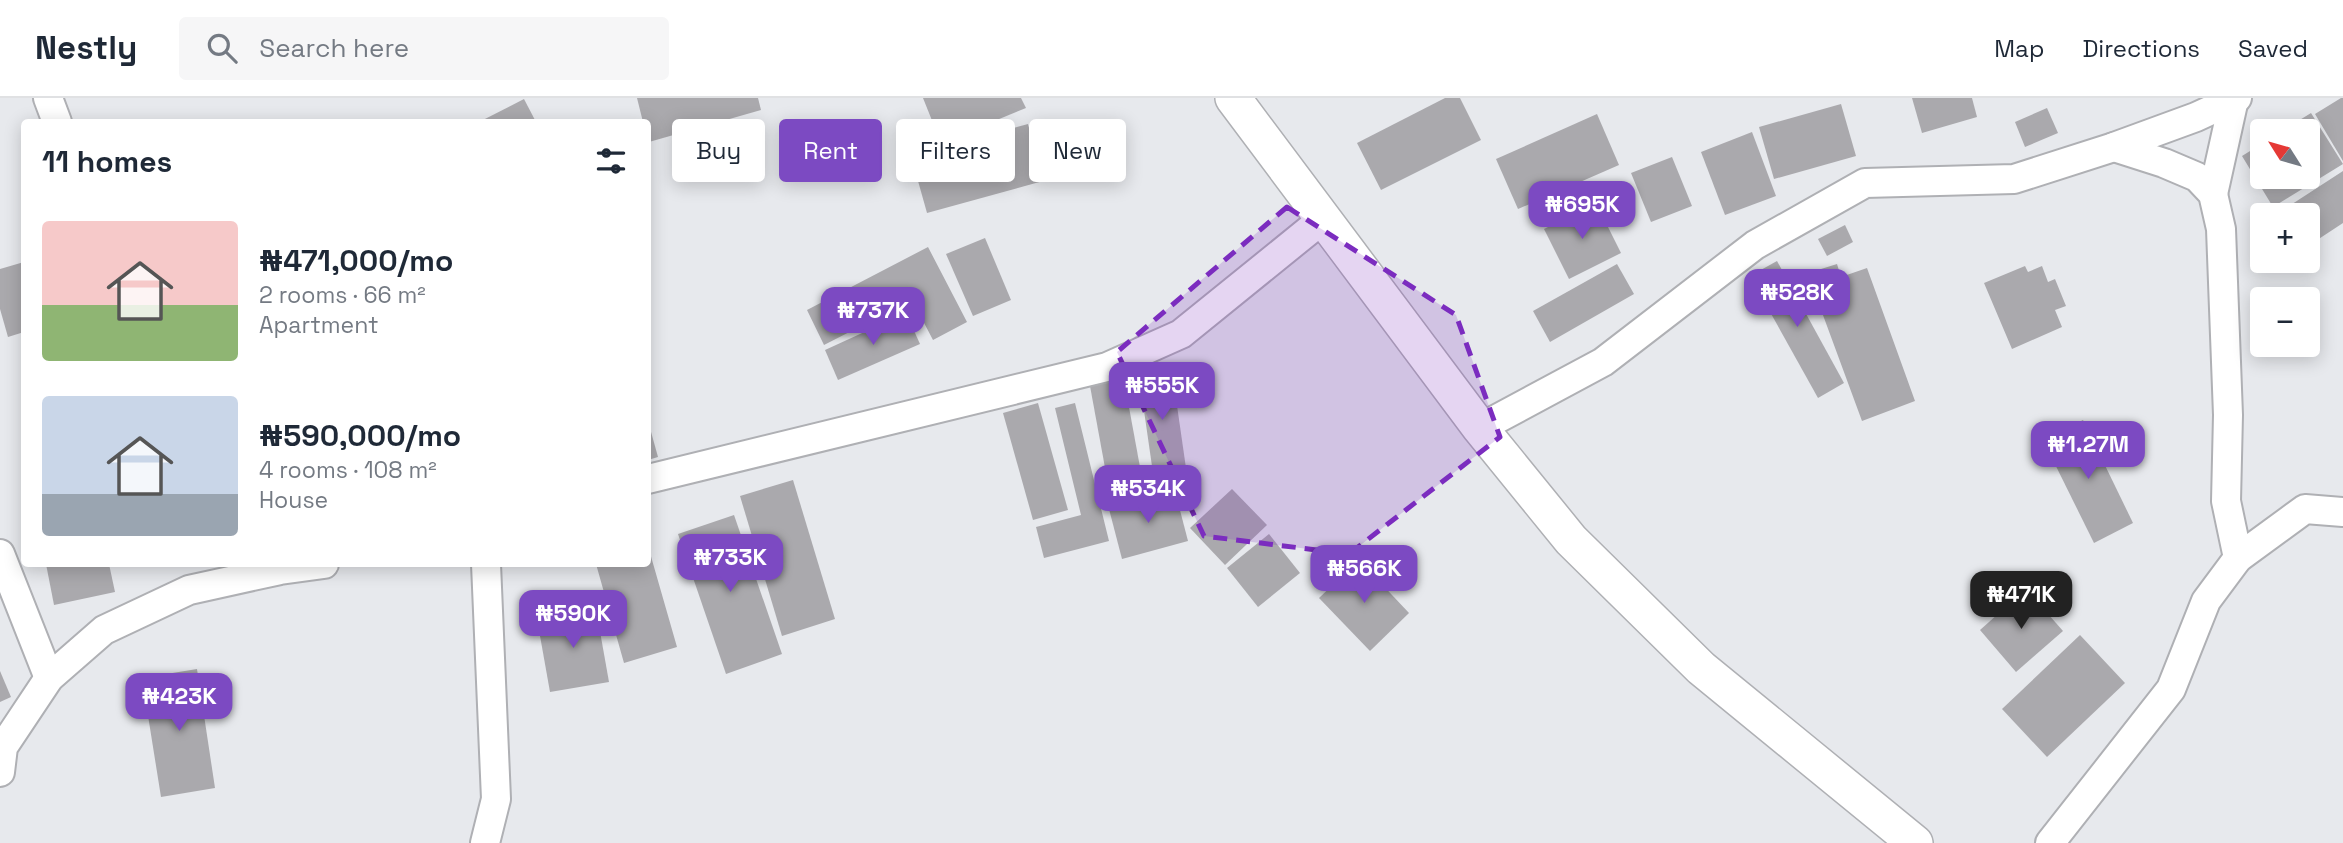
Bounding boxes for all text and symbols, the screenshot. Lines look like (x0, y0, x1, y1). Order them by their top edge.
search box (179, 17, 669, 80)
text: Nestly (35, 27, 137, 69)
icon: search (203, 29, 241, 67)
text: Search here (259, 31, 409, 65)
text: Map (1994, 33, 2044, 64)
text: Directions (2082, 33, 2200, 64)
text: Saved (2238, 33, 2308, 64)
chip: Buy (672, 119, 765, 182)
chip: Rent (779, 119, 882, 182)
chip: Filters (896, 119, 1015, 182)
chip: New (1029, 119, 1126, 182)
north arrow (2250, 119, 2320, 189)
map controls (2250, 119, 2320, 357)
text: 11 homes (42, 142, 172, 181)
icon: filters (592, 142, 630, 180)
pin: ₦695K (1533, 181, 1631, 241)
text: ₦695K (1544, 189, 1620, 219)
button: + (2250, 203, 2320, 273)
text: ₦471,000/mo (259, 241, 453, 280)
icon: home (98, 249, 182, 333)
pin: ₦528K (1748, 270, 1846, 329)
text: ₦528K (1760, 277, 1834, 307)
text: 2 rooms · 66 m² (259, 280, 426, 310)
button: − (2250, 287, 2320, 357)
pin: ₦737K (824, 288, 922, 347)
text: ₦737K (837, 295, 909, 325)
text: Apartment (259, 310, 379, 340)
pin: ₦555K (1113, 362, 1211, 422)
text: ₦555K (1125, 370, 1199, 400)
text: ₦590,000/mo (259, 416, 461, 455)
pin: ₦1.27M (2031, 422, 2145, 481)
icon: home (98, 424, 182, 508)
text: ₦1.27M (2047, 429, 2129, 459)
text: 4 rooms · 108 m² (259, 455, 437, 485)
pin: ₦534K (1099, 466, 1197, 525)
text: ₦534K (1110, 473, 1186, 503)
text: House (259, 485, 328, 515)
pin: ₦733K (681, 534, 779, 594)
text: ₦733K (693, 542, 767, 572)
pin: ₦566K (1315, 546, 1413, 605)
text: ₦566K (1326, 553, 1402, 583)
pin: ₦471K (1972, 572, 2070, 631)
text: ₦471K (1986, 579, 2056, 609)
pin: ₦590K (524, 590, 622, 650)
text: ₦590K (535, 598, 611, 628)
pin: ₦423K (130, 674, 228, 733)
text: ₦423K (141, 681, 217, 711)

